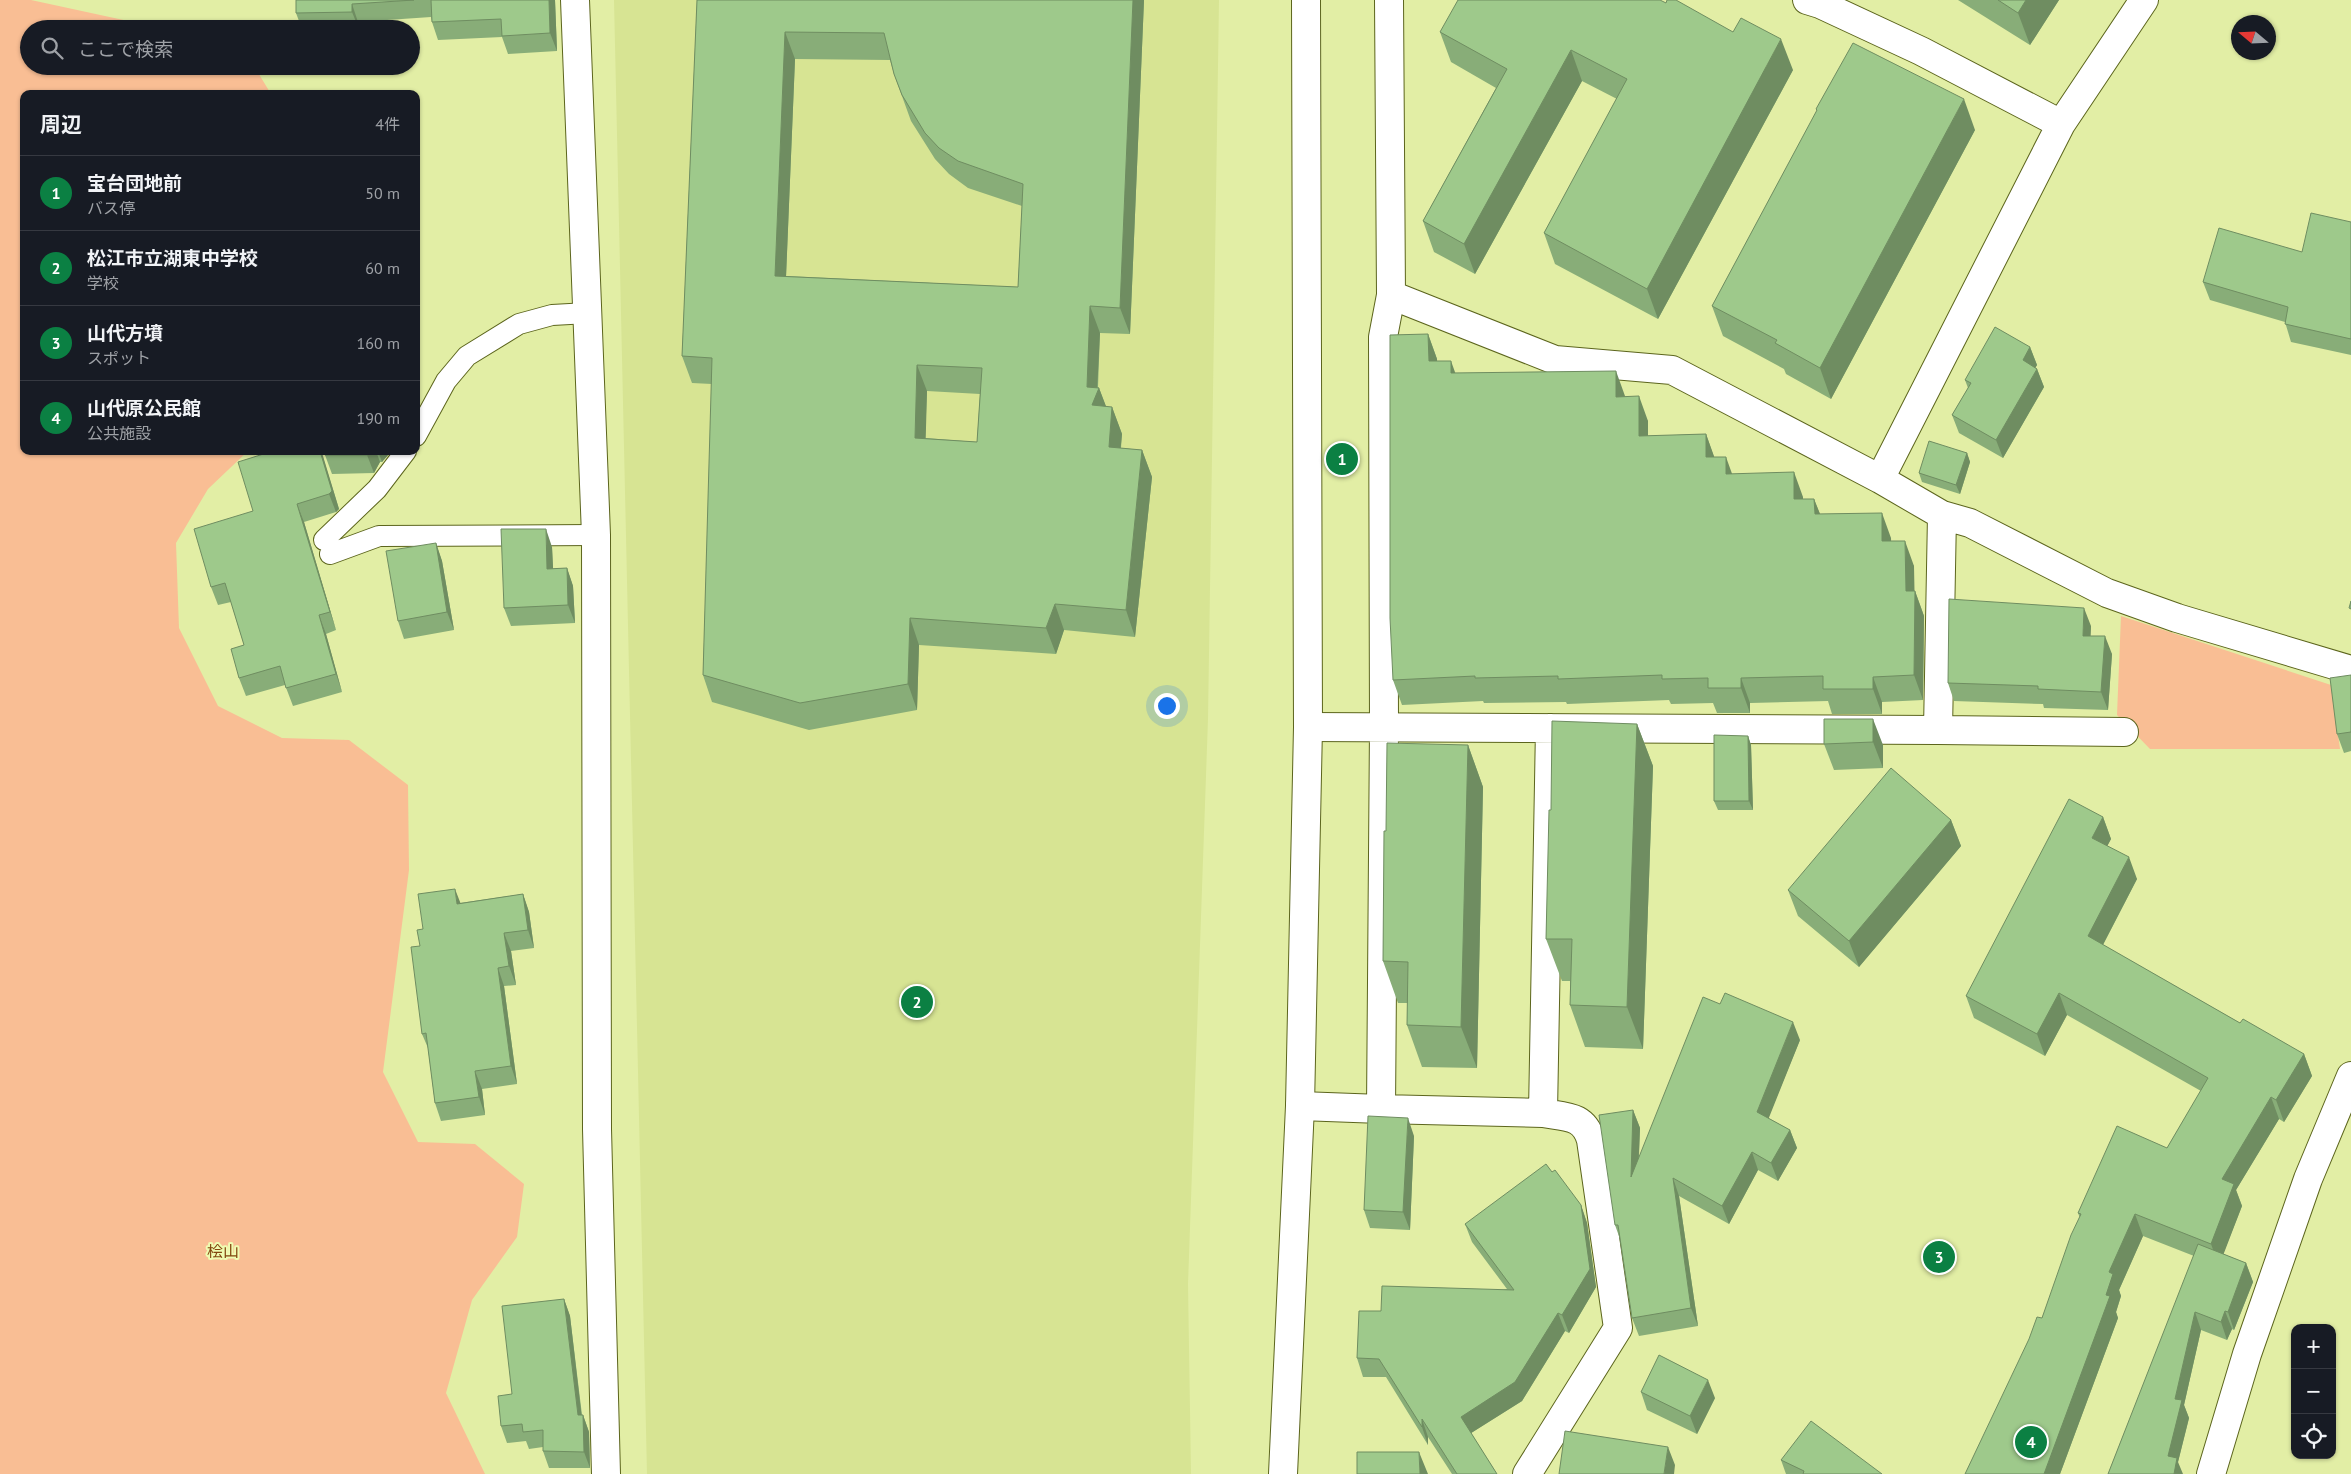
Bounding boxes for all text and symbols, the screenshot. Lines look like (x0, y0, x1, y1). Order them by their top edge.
north arrow (2231, 15, 2276, 60)
search box (20, 20, 420, 75)
icon: search (38, 34, 66, 62)
text: ここで検索 (78, 37, 173, 61)
text: 周辺 (40, 111, 82, 138)
text: 4件 (375, 114, 400, 134)
text: 宝台団地前 (87, 171, 182, 195)
text: 1 (51, 183, 61, 203)
text: 50 m (365, 183, 400, 203)
text: バス停 (87, 198, 135, 218)
text: 松江市立湖東中学校 (87, 246, 258, 270)
text: 2 (51, 258, 61, 278)
text: 60 m (365, 258, 400, 278)
text: 学校 (87, 273, 119, 293)
text: 山代方墳 (87, 321, 163, 345)
text: 3 (51, 333, 61, 353)
text: 160 m (357, 333, 400, 353)
text: スポット (87, 348, 151, 368)
text: 山代原公民館 (87, 396, 201, 420)
text: 4 (51, 408, 61, 428)
text: 190 m (357, 408, 400, 428)
text: 公共施設 (87, 423, 151, 443)
pin: 1 (1326, 440, 1358, 478)
your location (1154, 693, 1180, 719)
pin: 2 (901, 983, 933, 1021)
pin: 3 (1923, 1238, 1955, 1276)
park label: 桧山 (207, 1241, 239, 1261)
map controls (2291, 1324, 2336, 1459)
button: + (2291, 1324, 2336, 1369)
button: − (2291, 1369, 2336, 1414)
button: locate (2291, 1414, 2336, 1459)
pin: 4 (2015, 1423, 2047, 1461)

